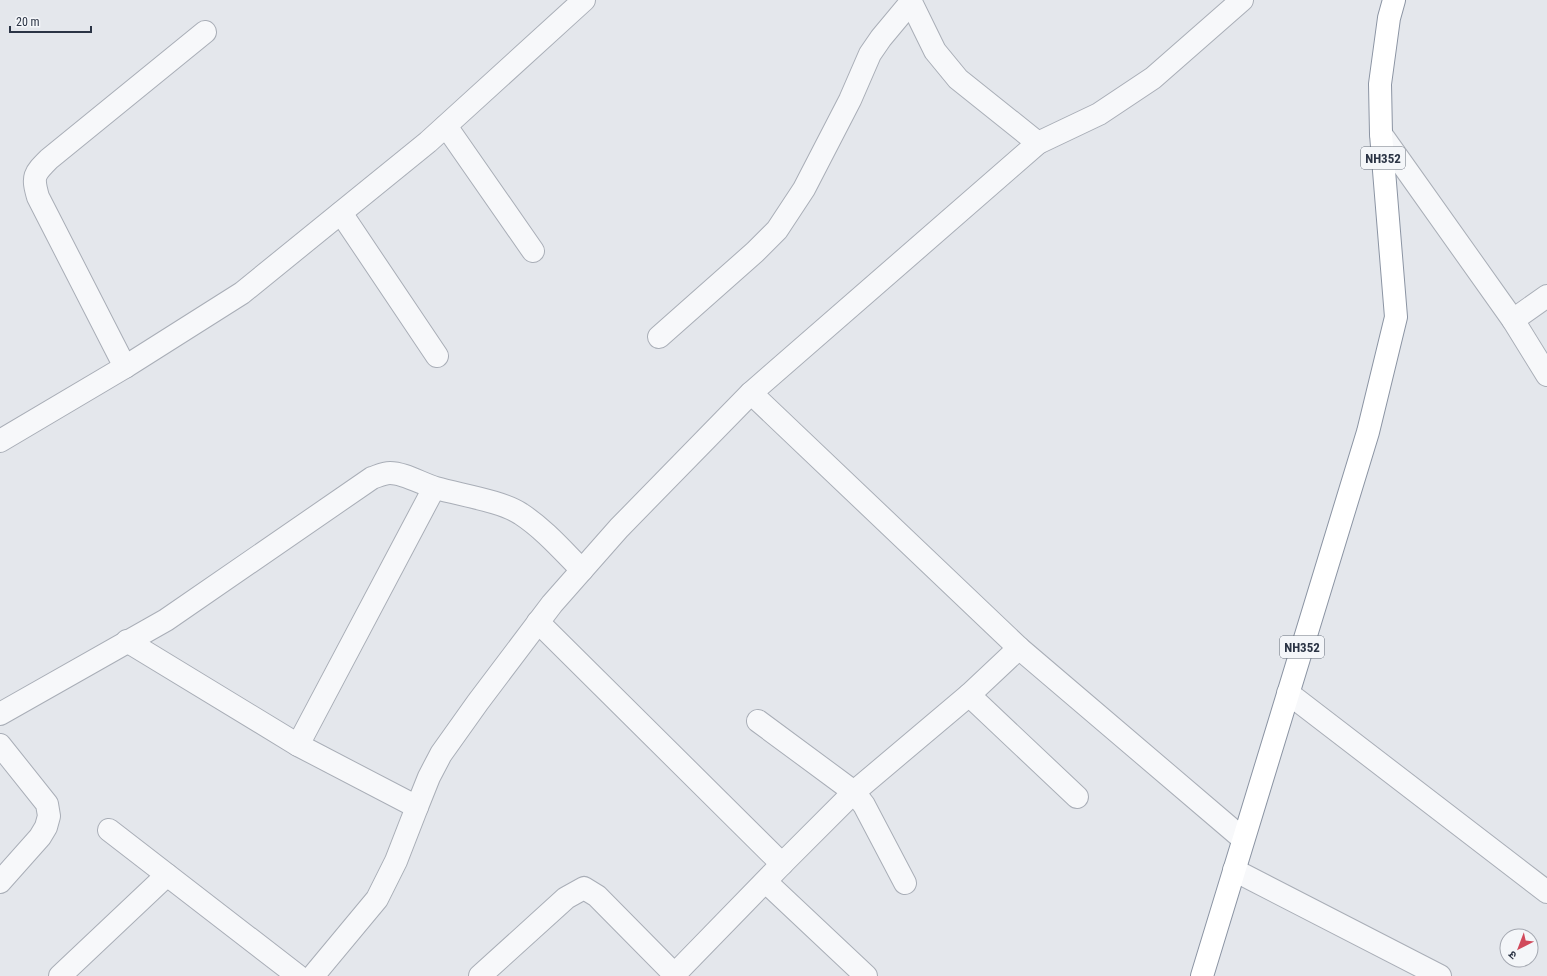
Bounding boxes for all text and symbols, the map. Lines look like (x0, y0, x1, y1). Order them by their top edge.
scale bar (10, 8, 91, 34)
text: 20 m (16, 15, 40, 29)
road number: NH352 (1361, 147, 1405, 169)
road number: NH352 (1280, 636, 1324, 658)
north arrow (1499, 928, 1539, 968)
text: उ (1505, 948, 1519, 962)

